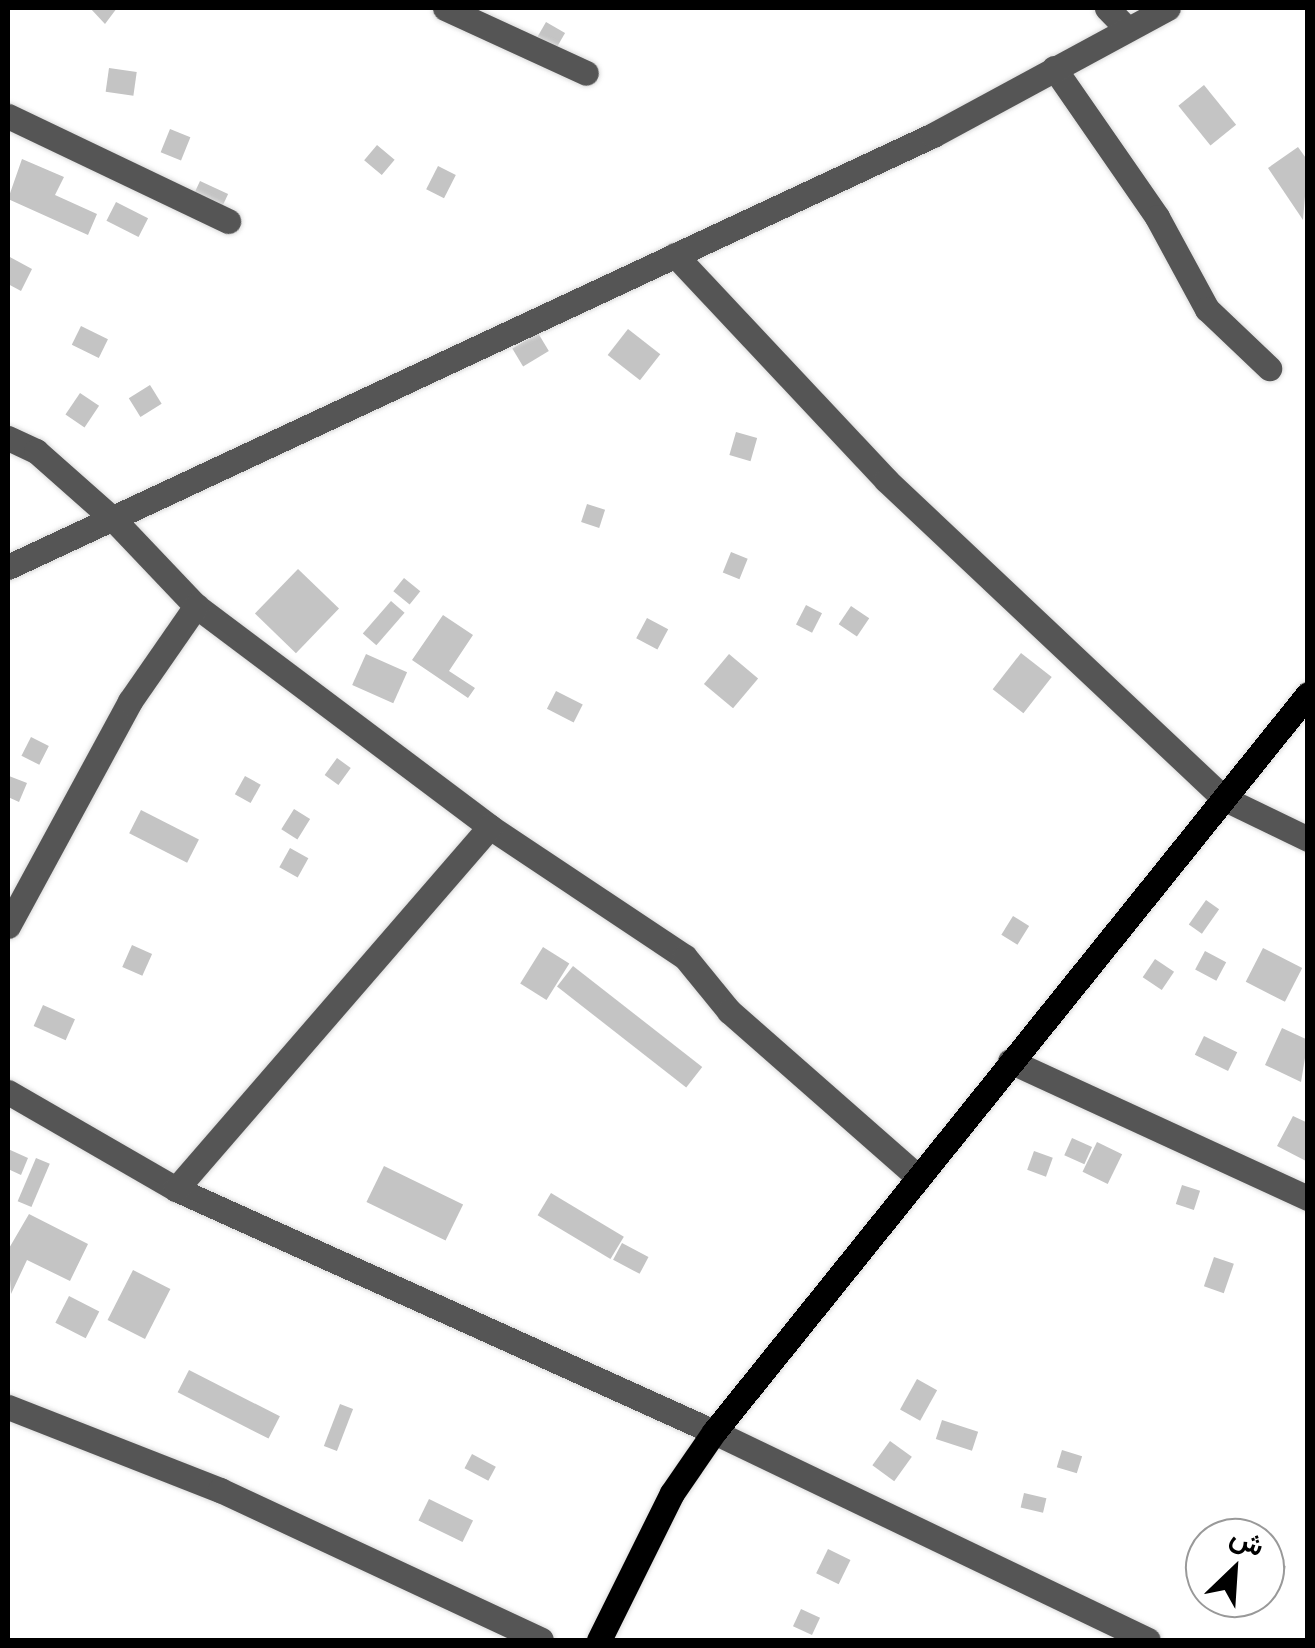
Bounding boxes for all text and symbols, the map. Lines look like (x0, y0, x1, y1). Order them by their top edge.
north arrow (1185, 1518, 1285, 1618)
text: ش (1226, 1523, 1268, 1562)

